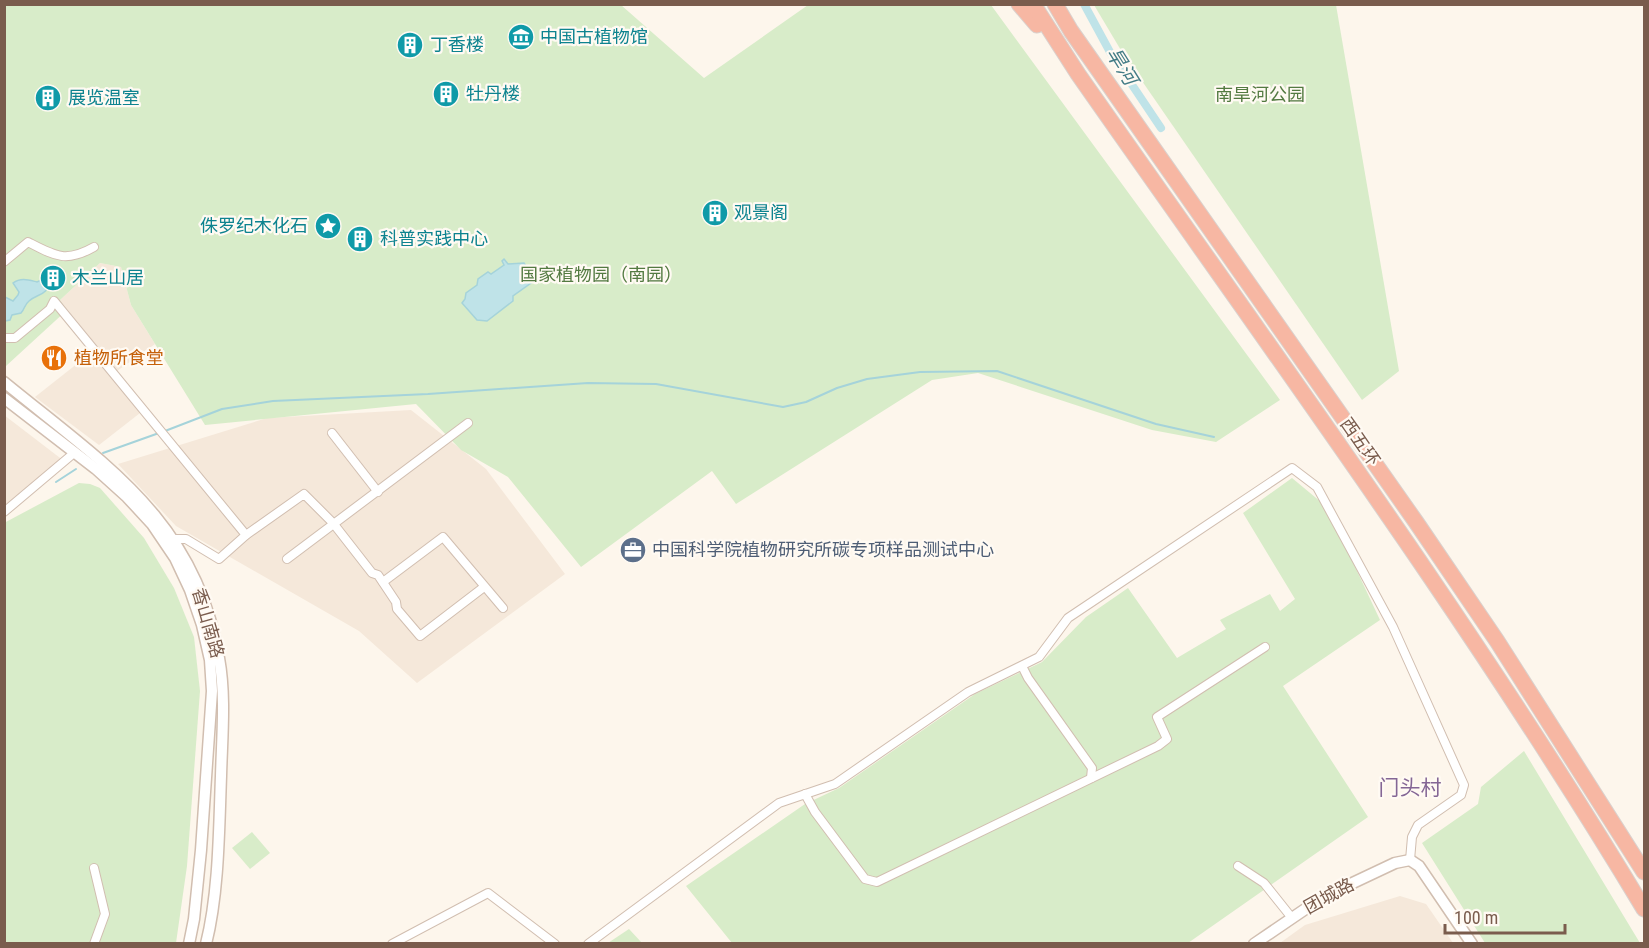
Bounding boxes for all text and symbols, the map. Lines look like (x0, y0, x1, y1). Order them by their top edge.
museum icon: 中国古植物馆 (506, 22, 536, 52)
place label: 中国古植物馆 (540, 26, 648, 47)
building icon: 丁香楼 (395, 30, 425, 60)
place label: 丁香楼 (430, 34, 484, 55)
water label: 旱河 (1101, 43, 1145, 93)
building icon: 牡丹楼 (431, 79, 461, 109)
building icon: 展览温室 (33, 83, 63, 113)
place label: 牡丹楼 (466, 83, 520, 104)
park label: 南旱河公园 (1215, 84, 1305, 105)
place label: 展览温室 (68, 87, 140, 108)
building icon: 观景阁 (700, 198, 730, 228)
place label: 观景阁 (734, 202, 788, 223)
place icon: 侏罗纪木化石 (313, 211, 343, 241)
place label: 侏罗纪木化石 (200, 215, 308, 236)
building icon: 科普实践中心 (345, 224, 375, 254)
place label: 科普实践中心 (380, 228, 488, 249)
building icon: 木兰山居 (38, 263, 68, 293)
park label: 国家植物园（南园） (520, 264, 682, 285)
place label: 木兰山居 (72, 267, 144, 288)
restaurant icon: 植物所食堂 (39, 343, 69, 373)
place label: 植物所食堂 (74, 347, 164, 368)
street label: 西五环 (1336, 414, 1384, 470)
office icon: 中国科学院植物研究所碳专项样品测试中心 (618, 535, 648, 565)
place label: 中国科学院植物研究所碳专项样品测试中心 (652, 539, 994, 560)
street label: 香山南路 (188, 585, 228, 660)
district label: 门头村 (1379, 776, 1442, 800)
street label: 团城路 (1300, 873, 1357, 918)
scale bar (1445, 897, 1565, 935)
text: 100 m (1454, 907, 1498, 928)

